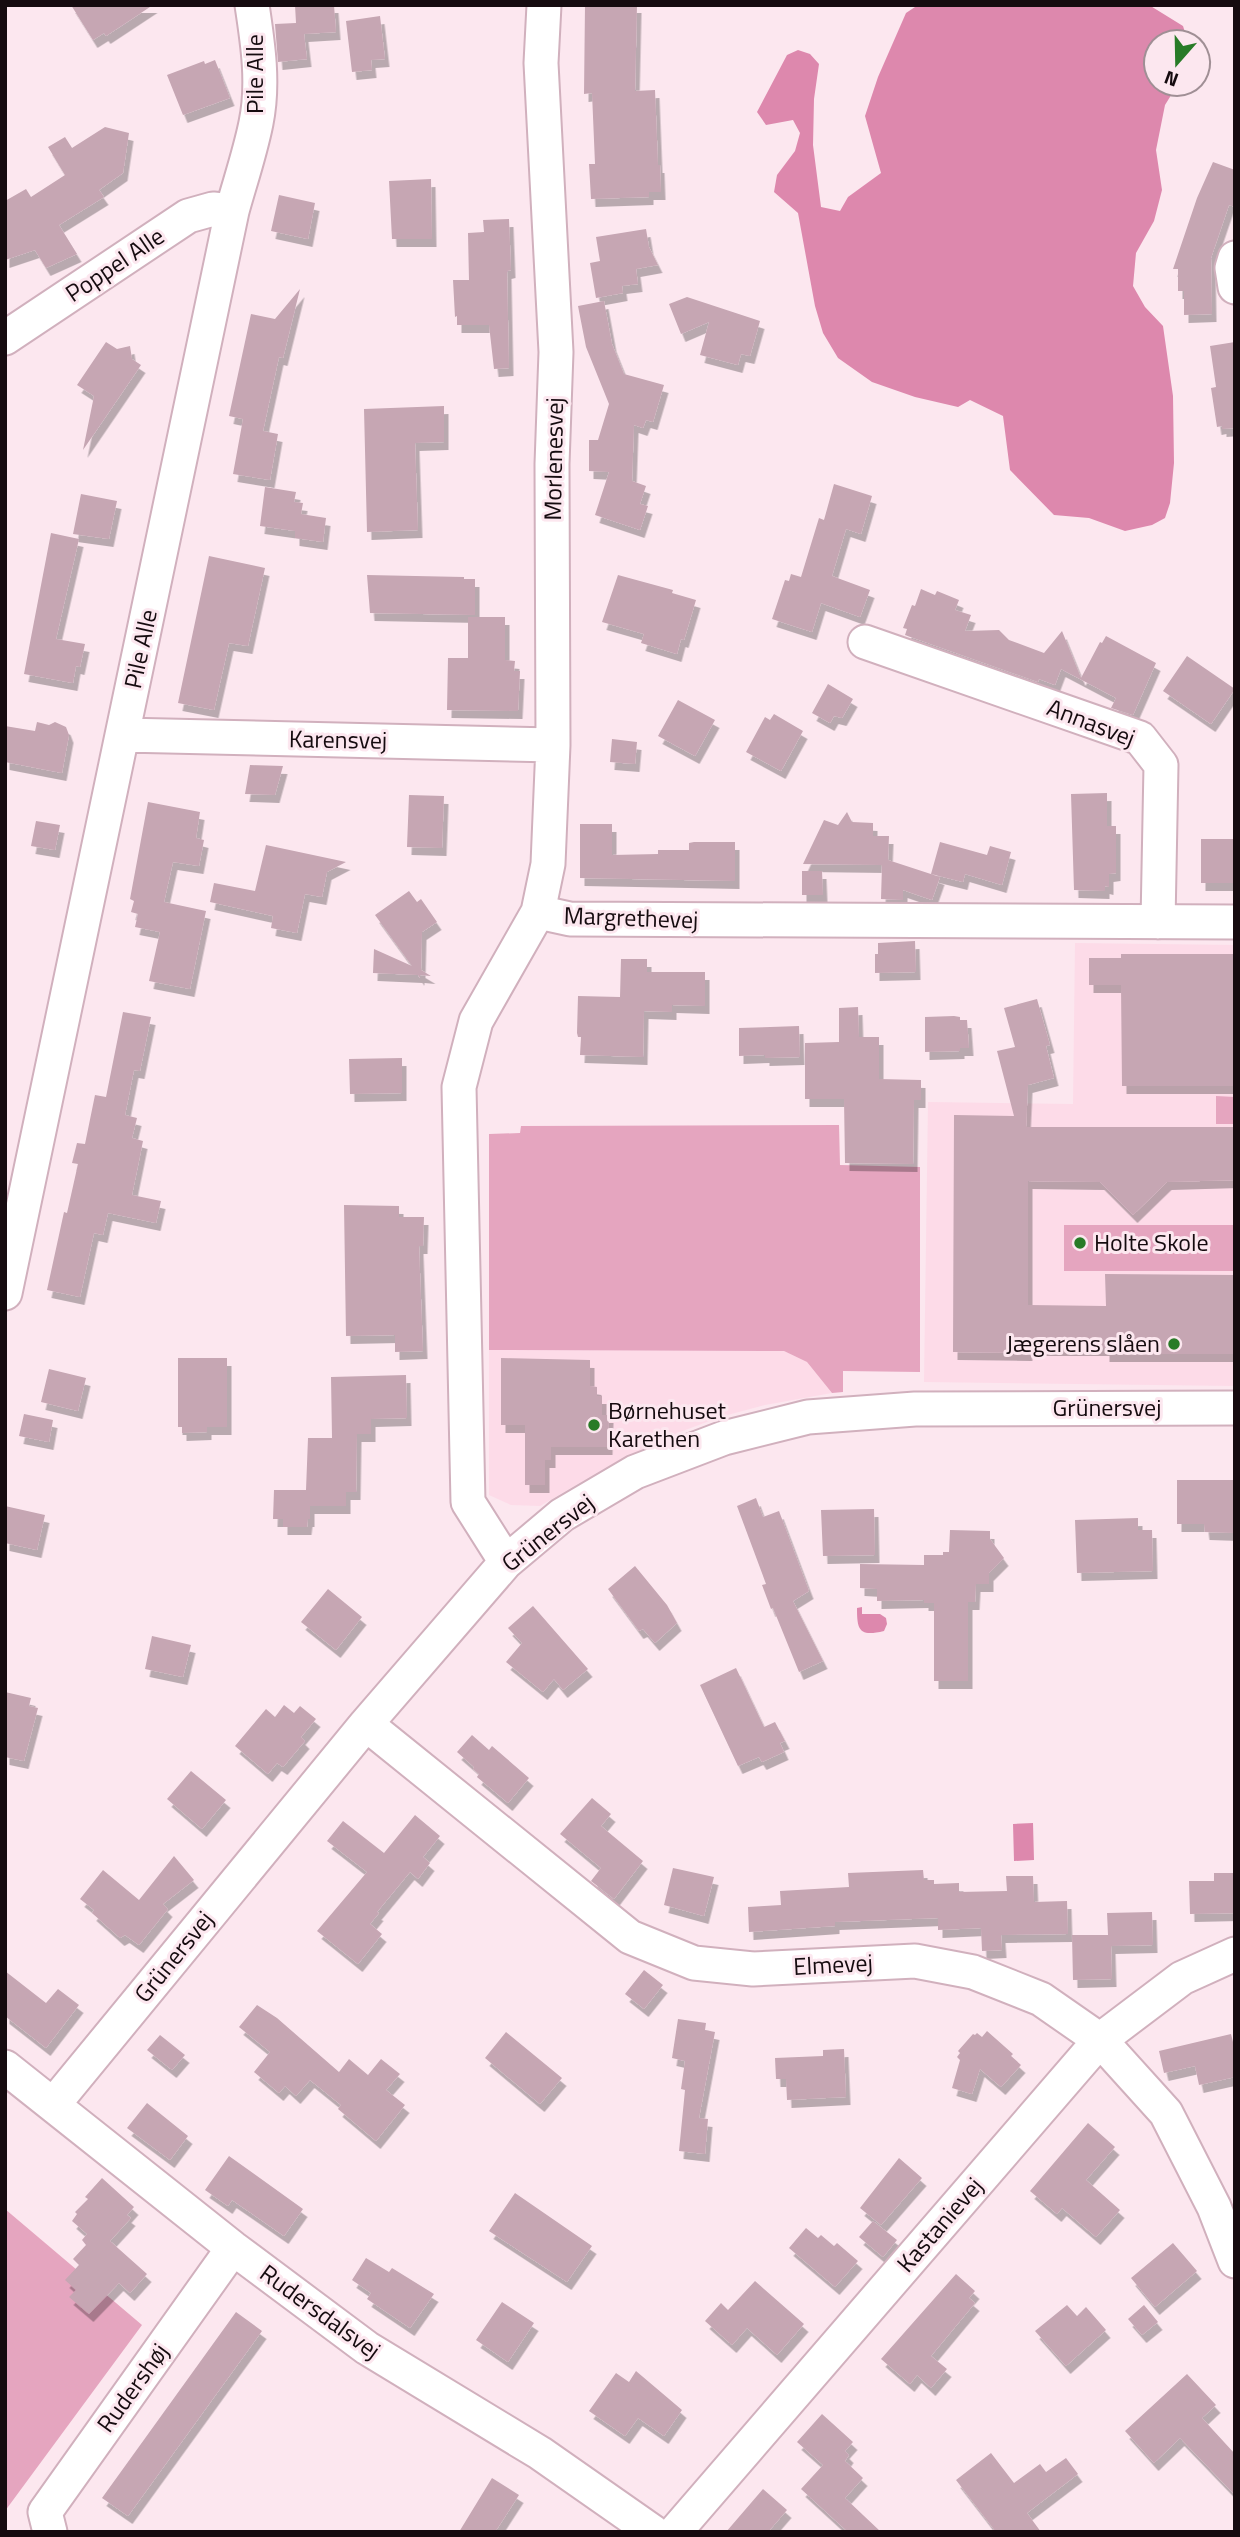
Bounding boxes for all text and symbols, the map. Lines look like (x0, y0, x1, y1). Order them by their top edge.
north arrow (1142, 28, 1212, 98)
street label: Pile Alle (236, 34, 272, 114)
text: N (1160, 64, 1182, 95)
street label: Poppel Alle (58, 218, 171, 311)
street label: Morlenesvej (534, 397, 572, 521)
street label: Pile Alle (114, 606, 166, 692)
street label: Annasvej (1042, 689, 1141, 755)
street label: Karensvej (288, 720, 388, 758)
street label: Margrethevej (563, 897, 699, 937)
place label: Holte Skole (1094, 1224, 1209, 1260)
marker: Holte Skole (1072, 1235, 1088, 1251)
place label: Jægerens slåen (1006, 1325, 1160, 1361)
marker: Jægerens slåen (1166, 1336, 1182, 1352)
street label: Grünersvej (1053, 1389, 1161, 1425)
place label: Børnehuset Karethen (608, 1392, 727, 1456)
marker: Børnehuset Karethen (586, 1417, 602, 1433)
street label: Grünersvej (493, 1485, 601, 1580)
street label: Grünersvej (125, 1903, 221, 2010)
street label: Elmevej (792, 1944, 874, 1984)
street label: Kastanievej (888, 2169, 991, 2280)
street label: Rudersdalsvej (253, 2255, 388, 2367)
street label: Rudershøj (87, 2335, 177, 2439)

